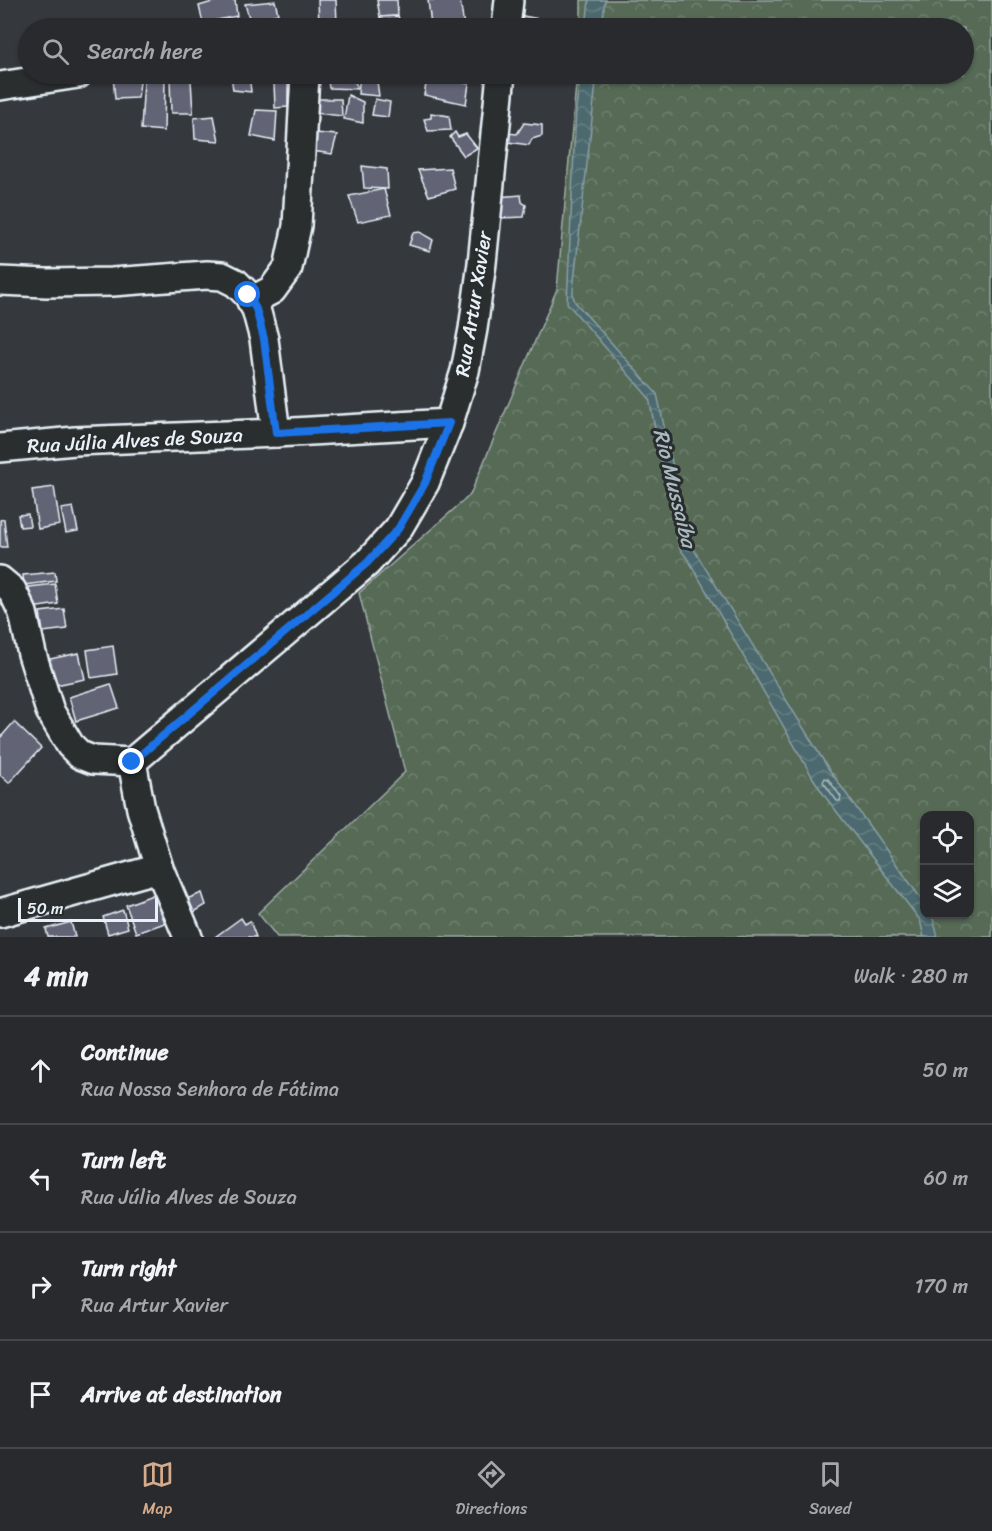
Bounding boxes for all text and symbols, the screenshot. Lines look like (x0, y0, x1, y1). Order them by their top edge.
search box (18, 18, 974, 84)
text: Search here (87, 32, 203, 71)
icon: search (39, 35, 72, 68)
street label: Rua Artur Xavier (445, 227, 503, 379)
route start (234, 281, 260, 307)
street label: Rua Júlia Alves de Souza (26, 417, 244, 464)
water label: Rio Mussaíba (642, 425, 709, 554)
route end (118, 748, 144, 774)
map controls (920, 811, 974, 919)
button: locate (920, 811, 974, 865)
button: layers (920, 865, 974, 919)
text: 50 m (27, 894, 63, 923)
scale bar (18, 895, 158, 922)
text: 4 min (24, 953, 88, 999)
text: Walk · 280 m (854, 959, 968, 994)
text: Continue (81, 1033, 169, 1072)
text: 50 m (923, 1053, 968, 1088)
icon: ahead (24, 1054, 57, 1087)
text: Rua Nossa Senhora de Fátima (81, 1072, 339, 1107)
text: Turn left (81, 1141, 166, 1180)
text: 60 m (923, 1161, 968, 1196)
icon: left (24, 1162, 57, 1195)
text: Rua Júlia Alves de Souza (81, 1180, 297, 1215)
text: Turn right (81, 1249, 176, 1288)
text: 170 m (915, 1269, 968, 1304)
icon: right (24, 1270, 57, 1303)
text: Rua Artur Xavier (81, 1288, 228, 1323)
text: Arrive at destination (81, 1375, 282, 1414)
icon: arrive (24, 1378, 57, 1411)
tab: Map (141, 1458, 174, 1523)
tab: Directions (456, 1458, 527, 1523)
tab: Saved (809, 1458, 851, 1523)

